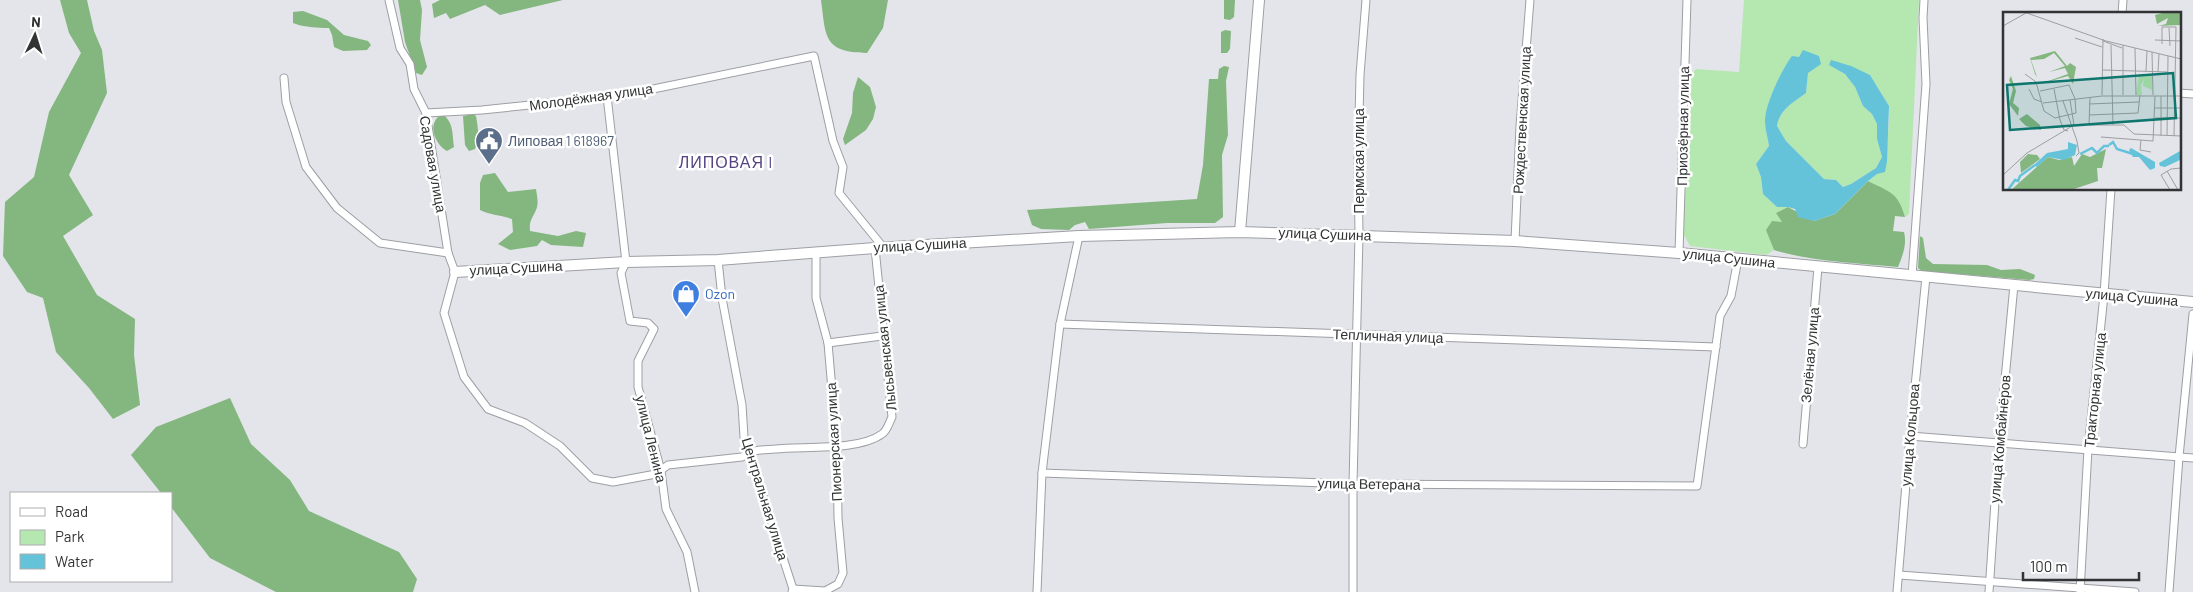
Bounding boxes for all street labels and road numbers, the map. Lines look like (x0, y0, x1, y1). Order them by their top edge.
street label: Рождественская улица (1509, 45, 1534, 194)
street label: Приозёрная улица (1673, 66, 1692, 186)
street label: Молодёжная улица (528, 79, 654, 114)
street label: Пермская улица (1350, 108, 1367, 214)
street label: Садовая улица (417, 114, 450, 214)
street label: улица Сушина (1278, 223, 1372, 244)
street label: улица Сушина (873, 234, 967, 255)
street label: улица Сушина (1682, 244, 1776, 271)
street label: улица Сушина (469, 257, 563, 278)
street label: Лысьвенская улица (869, 284, 900, 412)
street label: улица Сушина (2085, 284, 2179, 309)
street label: Зелёная улица (1797, 306, 1822, 404)
street label: Тепличная улица (1332, 325, 1444, 346)
street label: Тракторная улица (2080, 331, 2109, 448)
street label: улица Комбайнёров (1985, 374, 2014, 504)
street label: Пионерская улица (822, 382, 845, 502)
street label: улица Кольцова (1897, 383, 1922, 487)
street label: улица Ленина (632, 393, 671, 484)
street label: Центральная улица (739, 435, 792, 563)
street label: улица Ветерана (1317, 474, 1421, 493)

